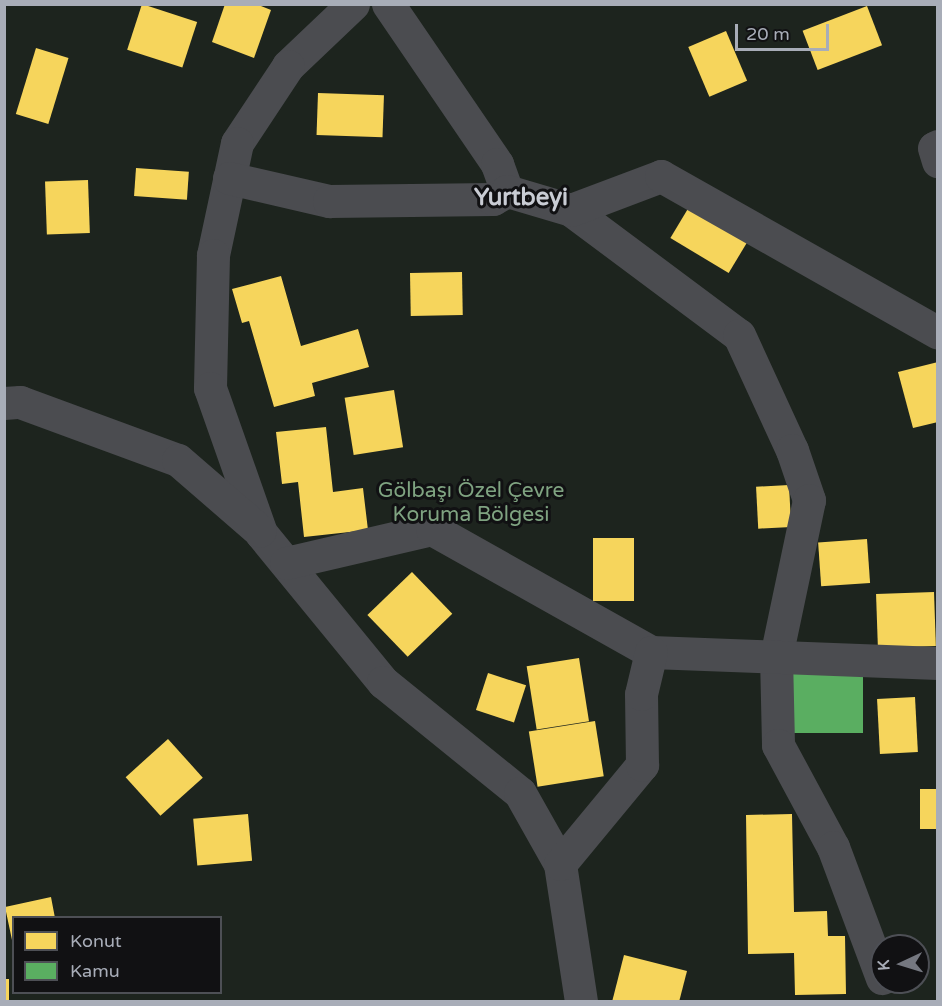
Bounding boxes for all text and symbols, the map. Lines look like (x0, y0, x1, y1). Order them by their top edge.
scale bar (738, 12, 832, 50)
text: 20 m (746, 23, 790, 45)
district label: Yurtbeyi (474, 184, 568, 212)
park label: Gölbaşı Özel Çevre Koruma Bölgesi (378, 478, 564, 528)
legend (12, 916, 222, 994)
text: Konut (70, 930, 122, 952)
north arrow (870, 934, 930, 994)
text: K (874, 959, 894, 971)
text: Kamu (70, 960, 120, 982)

